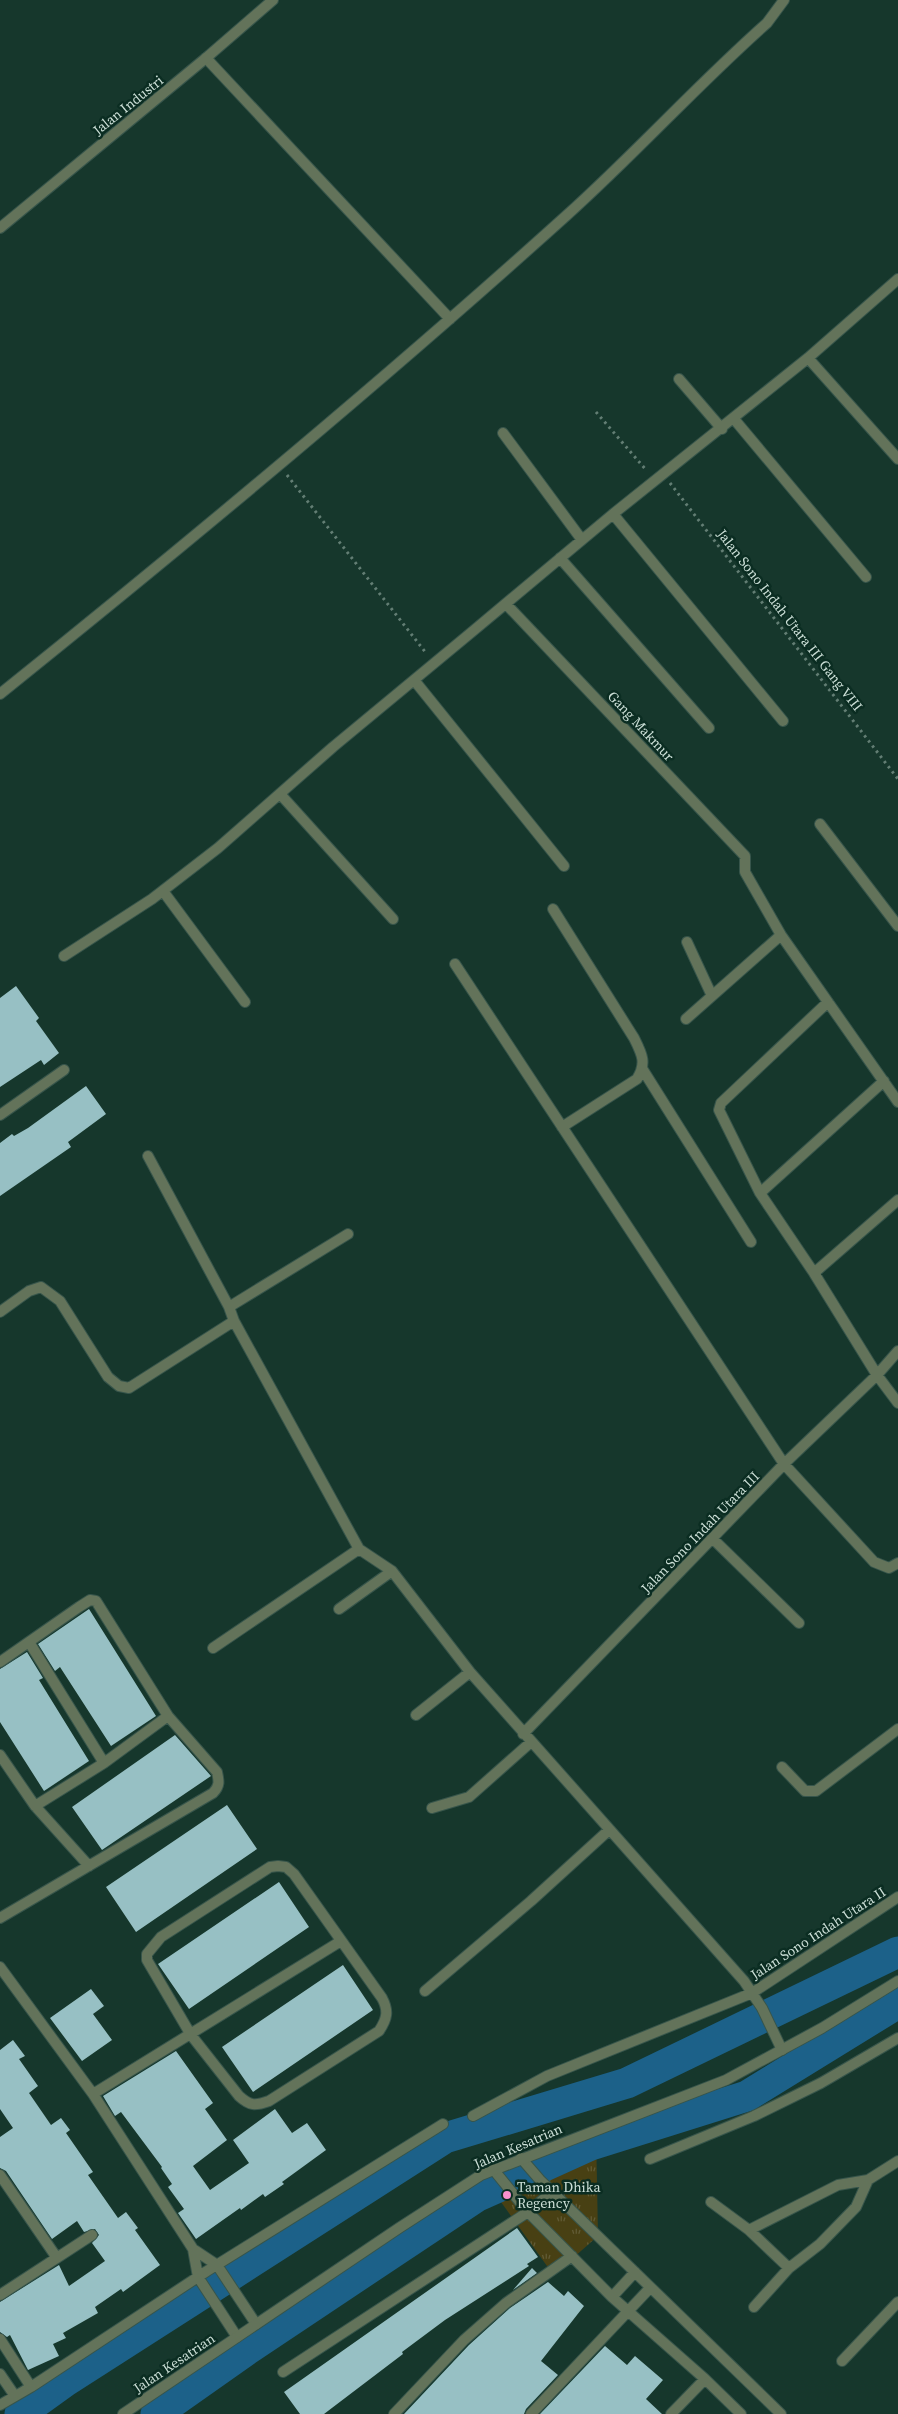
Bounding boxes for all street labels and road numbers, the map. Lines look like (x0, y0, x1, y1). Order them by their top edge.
street label: Jalan Industri (88, 70, 167, 140)
street label: Jalan Sono Indah Utara III Gang VIII (712, 524, 867, 715)
street label: Gang Makmur (603, 686, 679, 766)
street label: Jalan Sono Indah Utara III (636, 1467, 764, 1598)
street label: Jalan Sono Indah Utara II (746, 1882, 889, 1985)
street label: Jalan Kesatrian (470, 2118, 566, 2174)
street label: Jalan Kesatrian (128, 2328, 219, 2398)

